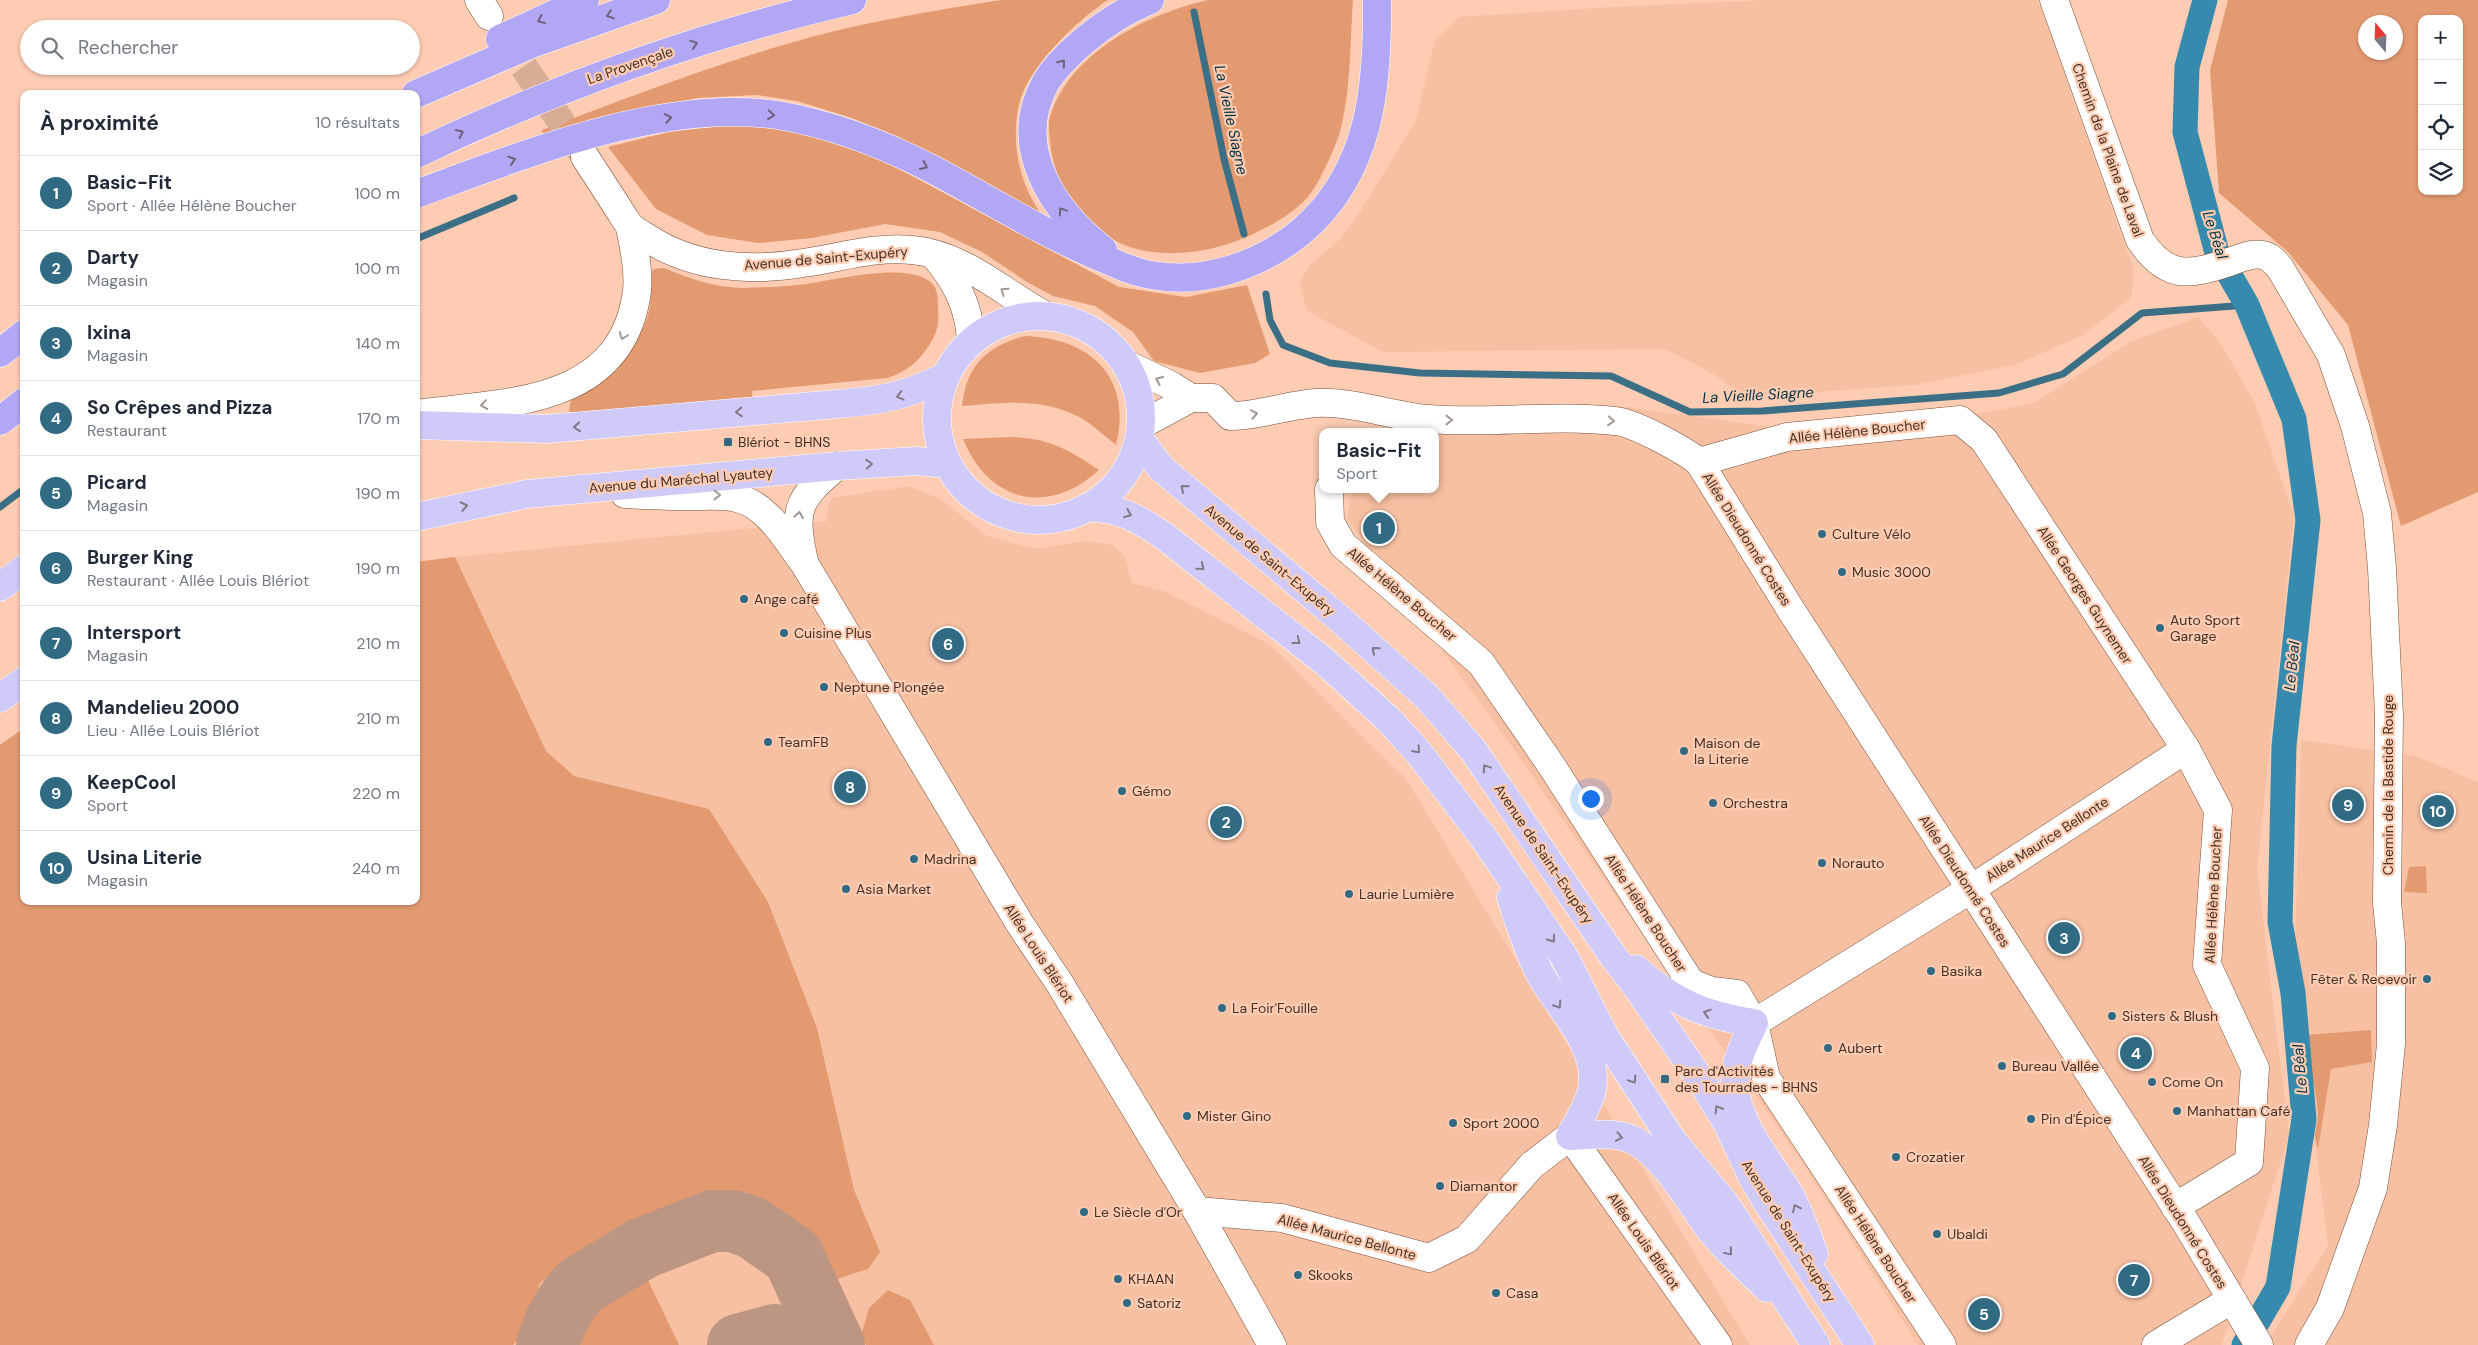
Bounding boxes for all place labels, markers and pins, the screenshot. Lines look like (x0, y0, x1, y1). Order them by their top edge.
place label: Blériot - BHNS (738, 433, 830, 451)
marker: Blériot - BHNS (722, 436, 734, 448)
pin: 1 (1363, 509, 1395, 547)
place label: Culture Vélo (1832, 525, 1911, 543)
marker: Culture Vélo (1816, 528, 1828, 540)
place label: Music 3000 (1852, 563, 1931, 581)
marker: Music 3000 (1836, 566, 1848, 578)
place label: Ange café (754, 590, 819, 608)
marker: Ange café (738, 593, 750, 605)
place label: Auto Sport Garage (2170, 611, 2240, 645)
marker: Auto Sport Garage (2154, 622, 2166, 634)
place label: Cuisine Plus (794, 624, 872, 642)
pin: 6 (932, 625, 964, 663)
marker: Cuisine Plus (778, 627, 790, 639)
place label: Neptune Plongée (834, 678, 944, 696)
marker: Neptune Plongée (818, 681, 830, 693)
place label: TeamFB (778, 733, 829, 751)
place label: Maison de la Literie (1694, 734, 1761, 768)
marker: TeamFB (762, 736, 774, 748)
marker: Maison de la Literie (1678, 745, 1690, 757)
pin: 8 (834, 768, 866, 806)
place label: Gémo (1132, 782, 1171, 800)
marker: Gémo (1116, 785, 1128, 797)
pin: 9 (2332, 786, 2364, 824)
pin: 10 (2422, 792, 2454, 830)
place label: Orchestra (1723, 794, 1788, 812)
marker: Orchestra (1707, 797, 1719, 809)
pin: 2 (1210, 803, 1242, 841)
place label: Madrina (924, 850, 976, 868)
marker: Madrina (908, 853, 920, 865)
place label: Norauto (1832, 854, 1884, 872)
marker: Norauto (1816, 857, 1828, 869)
place label: Asia Market (856, 880, 931, 898)
marker: Asia Market (840, 883, 852, 895)
place label: Laurie Lumière (1359, 885, 1454, 903)
marker: Laurie Lumière (1343, 888, 1355, 900)
pin: 3 (2048, 919, 2080, 957)
place label: Basika (1941, 962, 1982, 980)
marker: Basika (1925, 965, 1937, 977)
place label: Fêter & Recevoir (2311, 970, 2417, 988)
marker: Fêter & Recevoir (2421, 973, 2433, 985)
place label: La Foir'Fouille (1232, 999, 1318, 1017)
marker: La Foir'Fouille (1216, 1002, 1228, 1014)
place label: Sisters & Blush (2122, 1007, 2218, 1025)
marker: Sisters & Blush (2106, 1010, 2118, 1022)
pin: 4 (2120, 1034, 2152, 1072)
place label: Aubert (1838, 1039, 1883, 1057)
marker: Aubert (1822, 1042, 1834, 1054)
place label: Bureau Vallée (2012, 1057, 2099, 1075)
marker: Bureau Vallée (1996, 1060, 2008, 1072)
place label: Parc d'Activités des Tourrades - BHNS (1675, 1062, 1818, 1096)
marker: Parc d'Activités des Tourrades - BHNS (1659, 1073, 1671, 1085)
place label: Come On (2162, 1073, 2223, 1091)
marker: Come On (2146, 1076, 2158, 1088)
place label: Manhattan Café (2187, 1102, 2290, 1120)
marker: Manhattan Café (2171, 1105, 2183, 1117)
place label: Mister Gino (1197, 1107, 1271, 1125)
marker: Mister Gino (1181, 1110, 1193, 1122)
place label: Pin d'Épice (2041, 1110, 2111, 1128)
marker: Pin d'Épice (2025, 1113, 2037, 1125)
place label: Sport 2000 (1463, 1114, 1539, 1132)
marker: Sport 2000 (1447, 1117, 1459, 1129)
place label: Crozatier (1906, 1148, 1965, 1166)
marker: Crozatier (1890, 1151, 1902, 1163)
place label: Diamantor (1450, 1177, 1518, 1195)
marker: Diamantor (1434, 1180, 1446, 1192)
place label: Le Siècle d'Or (1094, 1203, 1182, 1221)
marker: Le Siècle d'Or (1078, 1206, 1090, 1218)
place label: Ubaldi (1947, 1225, 1988, 1243)
marker: Ubaldi (1931, 1228, 1943, 1240)
pin: 7 (2118, 1261, 2150, 1299)
place label: Skooks (1308, 1266, 1353, 1284)
marker: Skooks (1292, 1269, 1304, 1281)
place label: KHAAN (1128, 1270, 1174, 1288)
marker: KHAAN (1112, 1273, 1124, 1285)
place label: Casa (1506, 1284, 1538, 1302)
marker: Casa (1490, 1287, 1502, 1299)
place label: Satoriz (1137, 1294, 1181, 1312)
pin: 5 (1968, 1295, 2000, 1333)
marker: Satoriz (1121, 1297, 1133, 1309)

